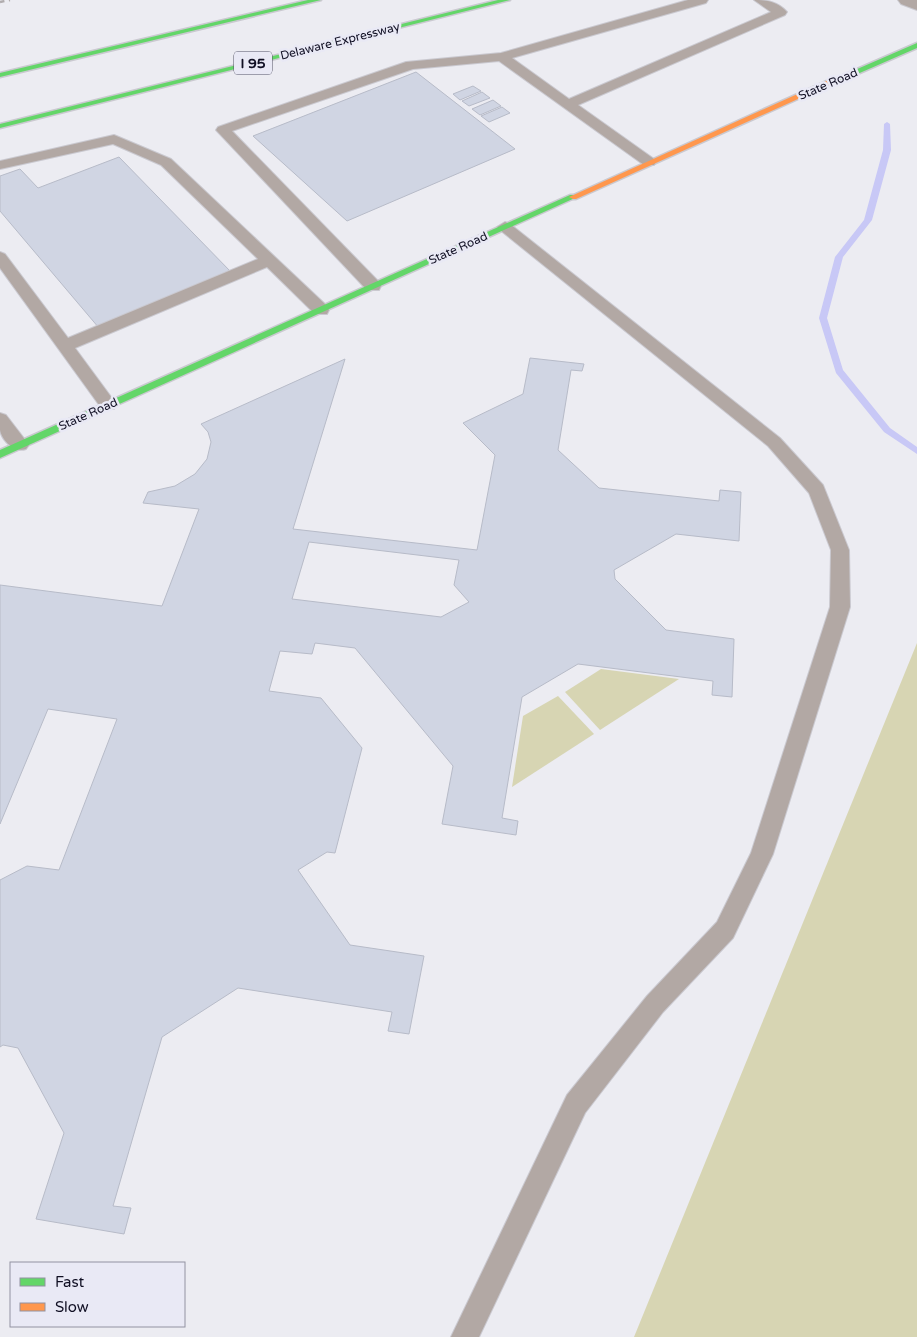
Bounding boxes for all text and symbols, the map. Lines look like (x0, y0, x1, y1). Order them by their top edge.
street label: Delaware Expressway (279, 19, 402, 63)
road number: I 95 (234, 52, 272, 74)
street label: State Road (796, 65, 860, 103)
street label: State Road (426, 229, 490, 267)
street label: State Road (56, 395, 120, 433)
legend (10, 1262, 185, 1327)
text: Fast (55, 1273, 85, 1291)
text: Slow (55, 1298, 89, 1316)

